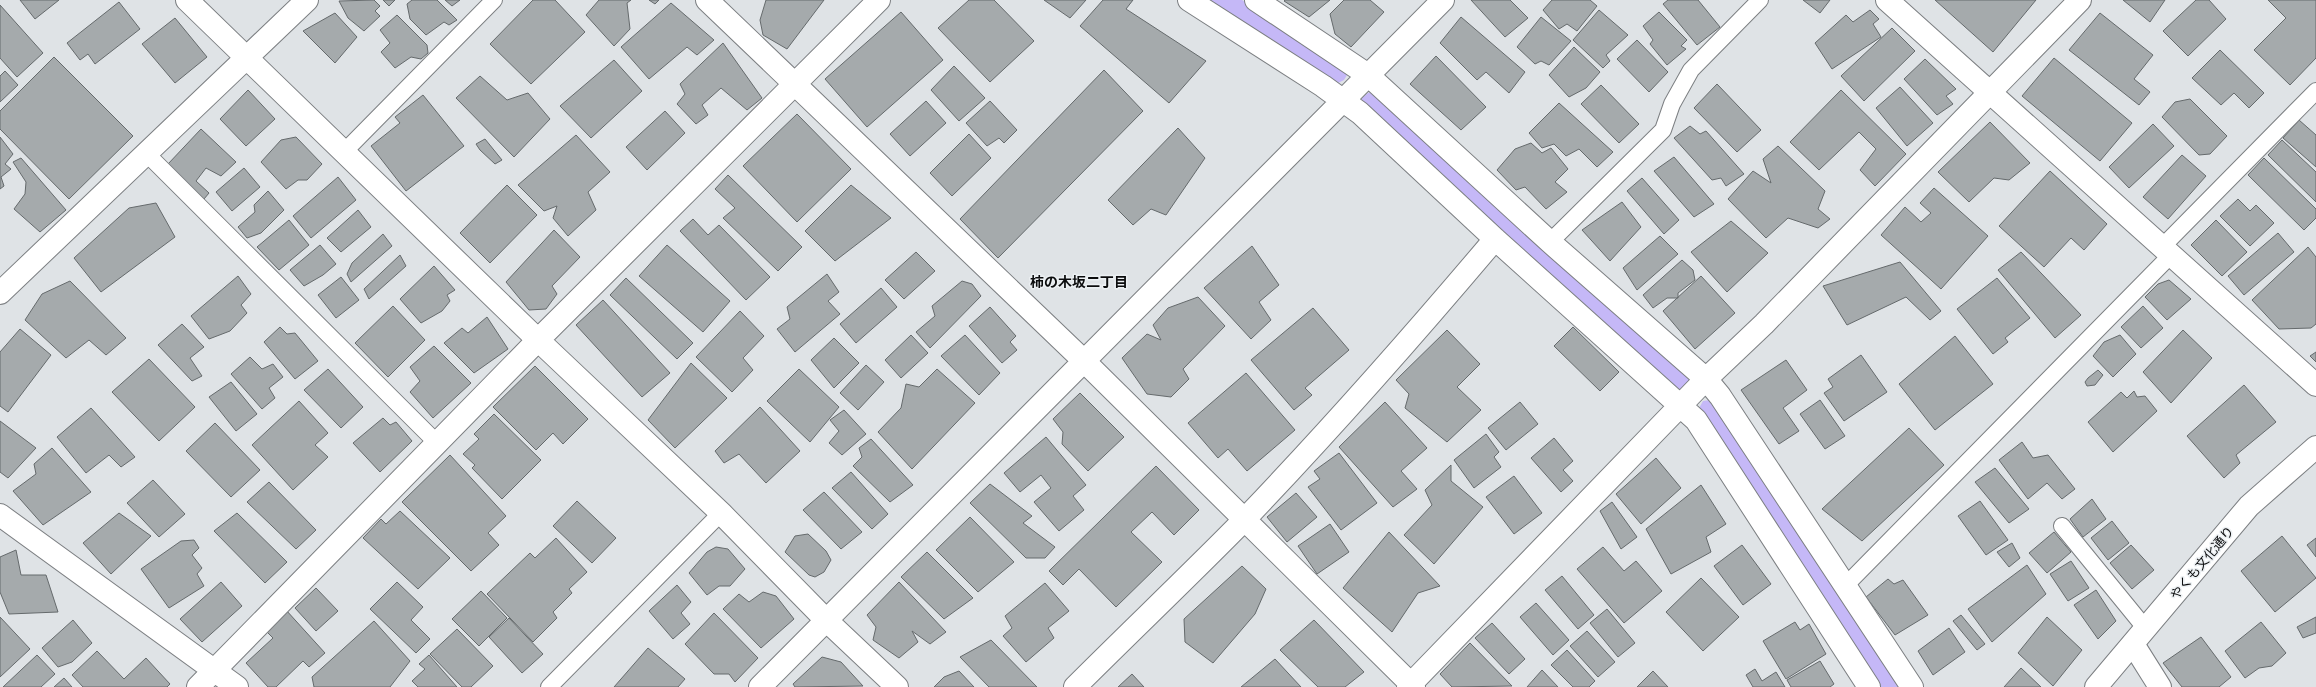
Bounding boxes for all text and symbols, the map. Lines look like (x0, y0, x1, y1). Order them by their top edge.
district label: 柿の木坂二丁目 (1030, 274, 1128, 291)
street label: やくも文化通り (2167, 523, 2237, 603)

